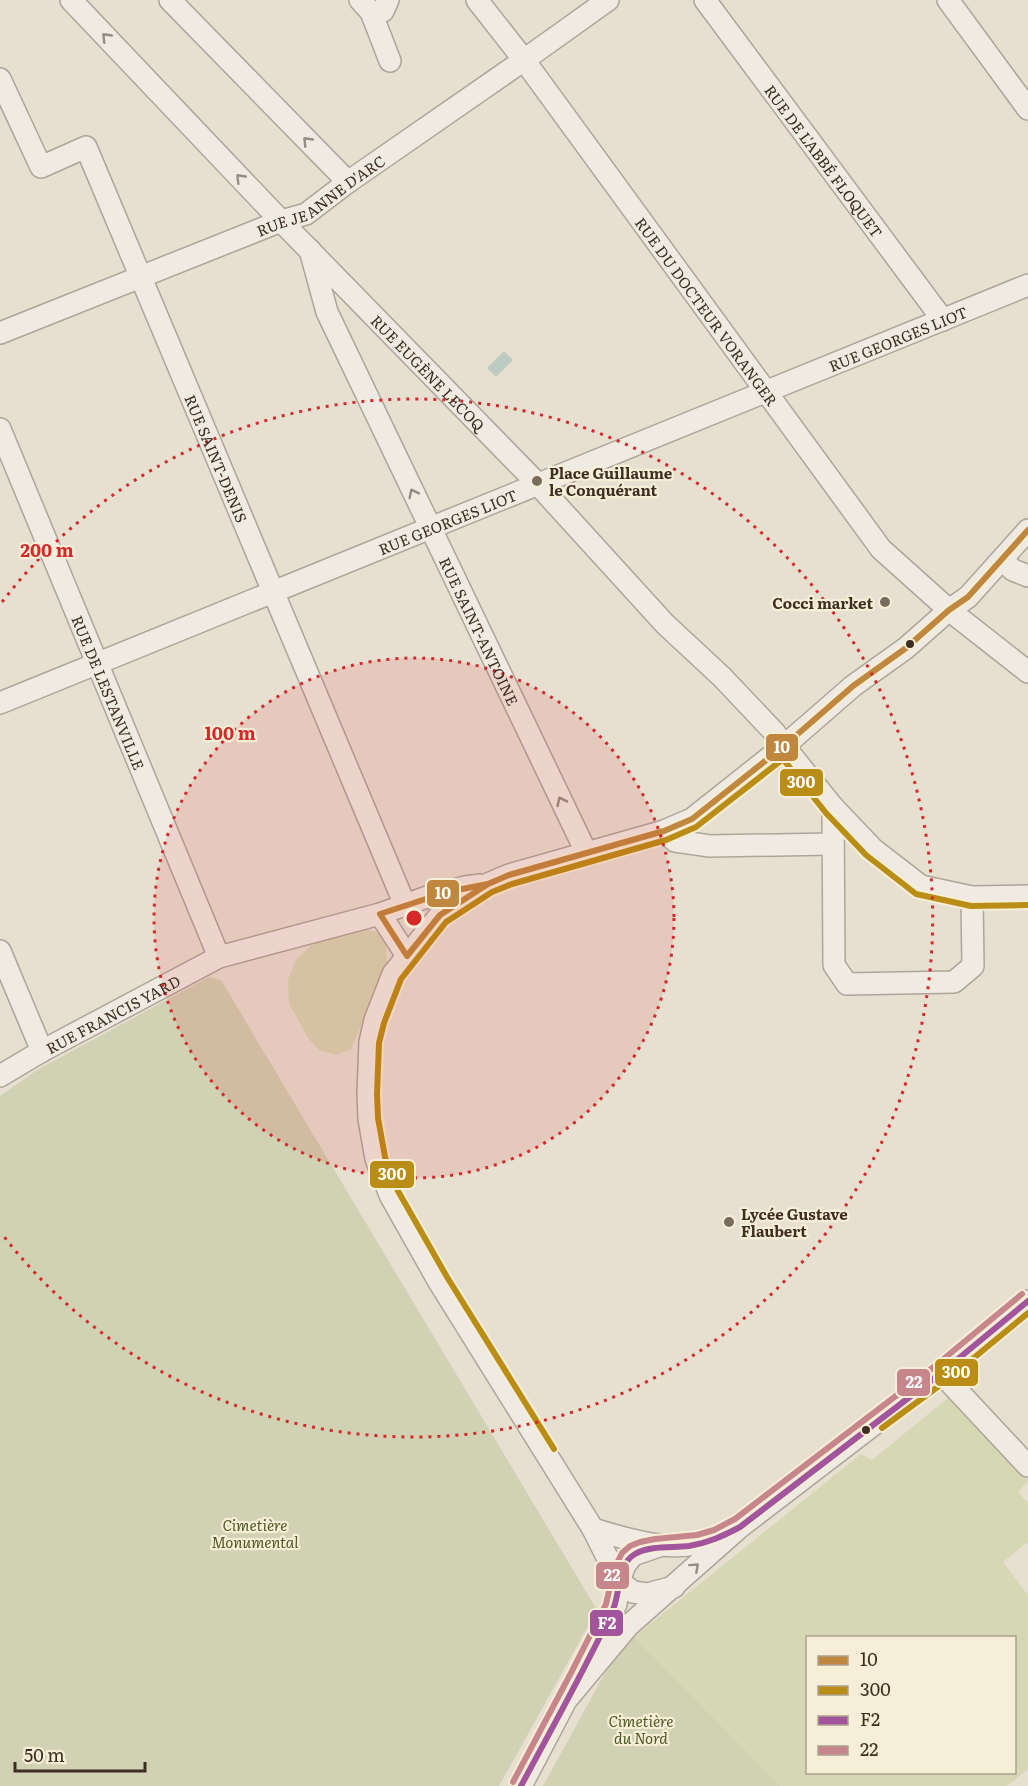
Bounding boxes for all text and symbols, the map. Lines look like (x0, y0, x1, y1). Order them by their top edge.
one-way arrow (102, 33, 113, 44)
street label: RUE DE L'ABBÉ FLOQUET (760, 79, 889, 242)
one-way arrow (304, 137, 315, 148)
street label: RUE JEANNE D'ARC (253, 149, 389, 241)
one-way arrow (237, 175, 248, 186)
street label: RUE DU DOCTEUR VORANGER (630, 212, 784, 410)
street label: RUE GEORGES LIOT (825, 300, 970, 377)
street label: RUE EUGÈNE LECOQ (366, 309, 492, 437)
street label: RUE SAINT-DENIS (180, 391, 254, 526)
place label: Place Guillaume le Conquérant (549, 461, 673, 501)
marker: Place Guillaume le Conquérant (530, 474, 544, 488)
street label: RUE GEORGES LIOT (375, 483, 520, 560)
one-way arrow (409, 488, 421, 499)
text: 200 m (20, 536, 74, 563)
street label: RUE SAINT-ANTOINE (435, 553, 525, 709)
place label: Cocci market (772, 591, 873, 614)
marker: Cocci market (878, 595, 892, 609)
street label: RUE DE LESTANVILLE (67, 611, 152, 773)
unlabelled marker (904, 638, 916, 650)
text: 100 m (204, 719, 256, 746)
line badge: 10 (765, 733, 799, 762)
text: 10 (774, 734, 790, 758)
line badge: 300 (779, 768, 824, 797)
text: 300 (787, 769, 815, 793)
one-way arrow (557, 797, 569, 808)
line badge: 10 (426, 879, 460, 908)
text: 10 (435, 880, 451, 904)
centre of rings (404, 908, 424, 928)
street label: RUE FRANCIS YARD (41, 968, 184, 1059)
line badge: 300 (369, 1160, 415, 1189)
text: 300 (378, 1161, 406, 1185)
place label: Lycée Gustave Flaubert (741, 1202, 848, 1242)
marker: Lycée Gustave Flaubert (722, 1215, 736, 1229)
line badge: 300 (934, 1358, 979, 1387)
text: 300 (942, 1359, 970, 1383)
line badge: 22 (896, 1368, 931, 1397)
text: 22 (905, 1369, 923, 1393)
unlabelled marker (860, 1424, 872, 1436)
park label: Cimetière Monumental (211, 1513, 299, 1553)
line badge: 22 (595, 1561, 630, 1590)
text: 22 (603, 1562, 621, 1586)
one-way arrow (688, 1563, 699, 1574)
line badge: F2 (589, 1609, 624, 1637)
text: F2 (598, 1610, 617, 1634)
legend (806, 1636, 1016, 1774)
text: 10 (860, 1645, 878, 1672)
text: 300 (860, 1675, 891, 1702)
text: F2 (860, 1705, 880, 1732)
park label: Cimetière du Nord (609, 1709, 673, 1749)
scale bar (15, 1735, 146, 1773)
text: 22 (860, 1735, 878, 1762)
text: 50 m (24, 1741, 65, 1768)

